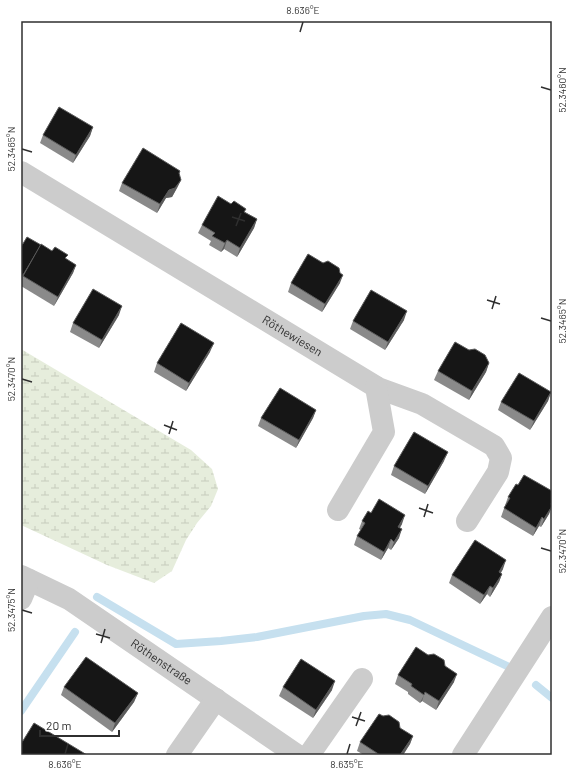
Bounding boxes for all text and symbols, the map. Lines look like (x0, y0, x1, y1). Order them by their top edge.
text: 8.636°E (286, 4, 320, 16)
text: 52.3460°N (556, 67, 568, 113)
text: 52.3465°N (5, 127, 17, 171)
text: 52.3465°N (556, 299, 568, 343)
street label: Röthewiesen (260, 312, 325, 359)
text: 52.3470°N (5, 357, 17, 401)
text: 52.3470°N (556, 529, 568, 573)
text: 52.3475°N (5, 588, 17, 632)
street label: Röthenstraße (129, 635, 195, 687)
scale bar (40, 712, 119, 738)
text: 20 m (46, 718, 72, 732)
text: 8.636°E (48, 758, 82, 770)
text: 8.635°E (330, 758, 364, 770)

